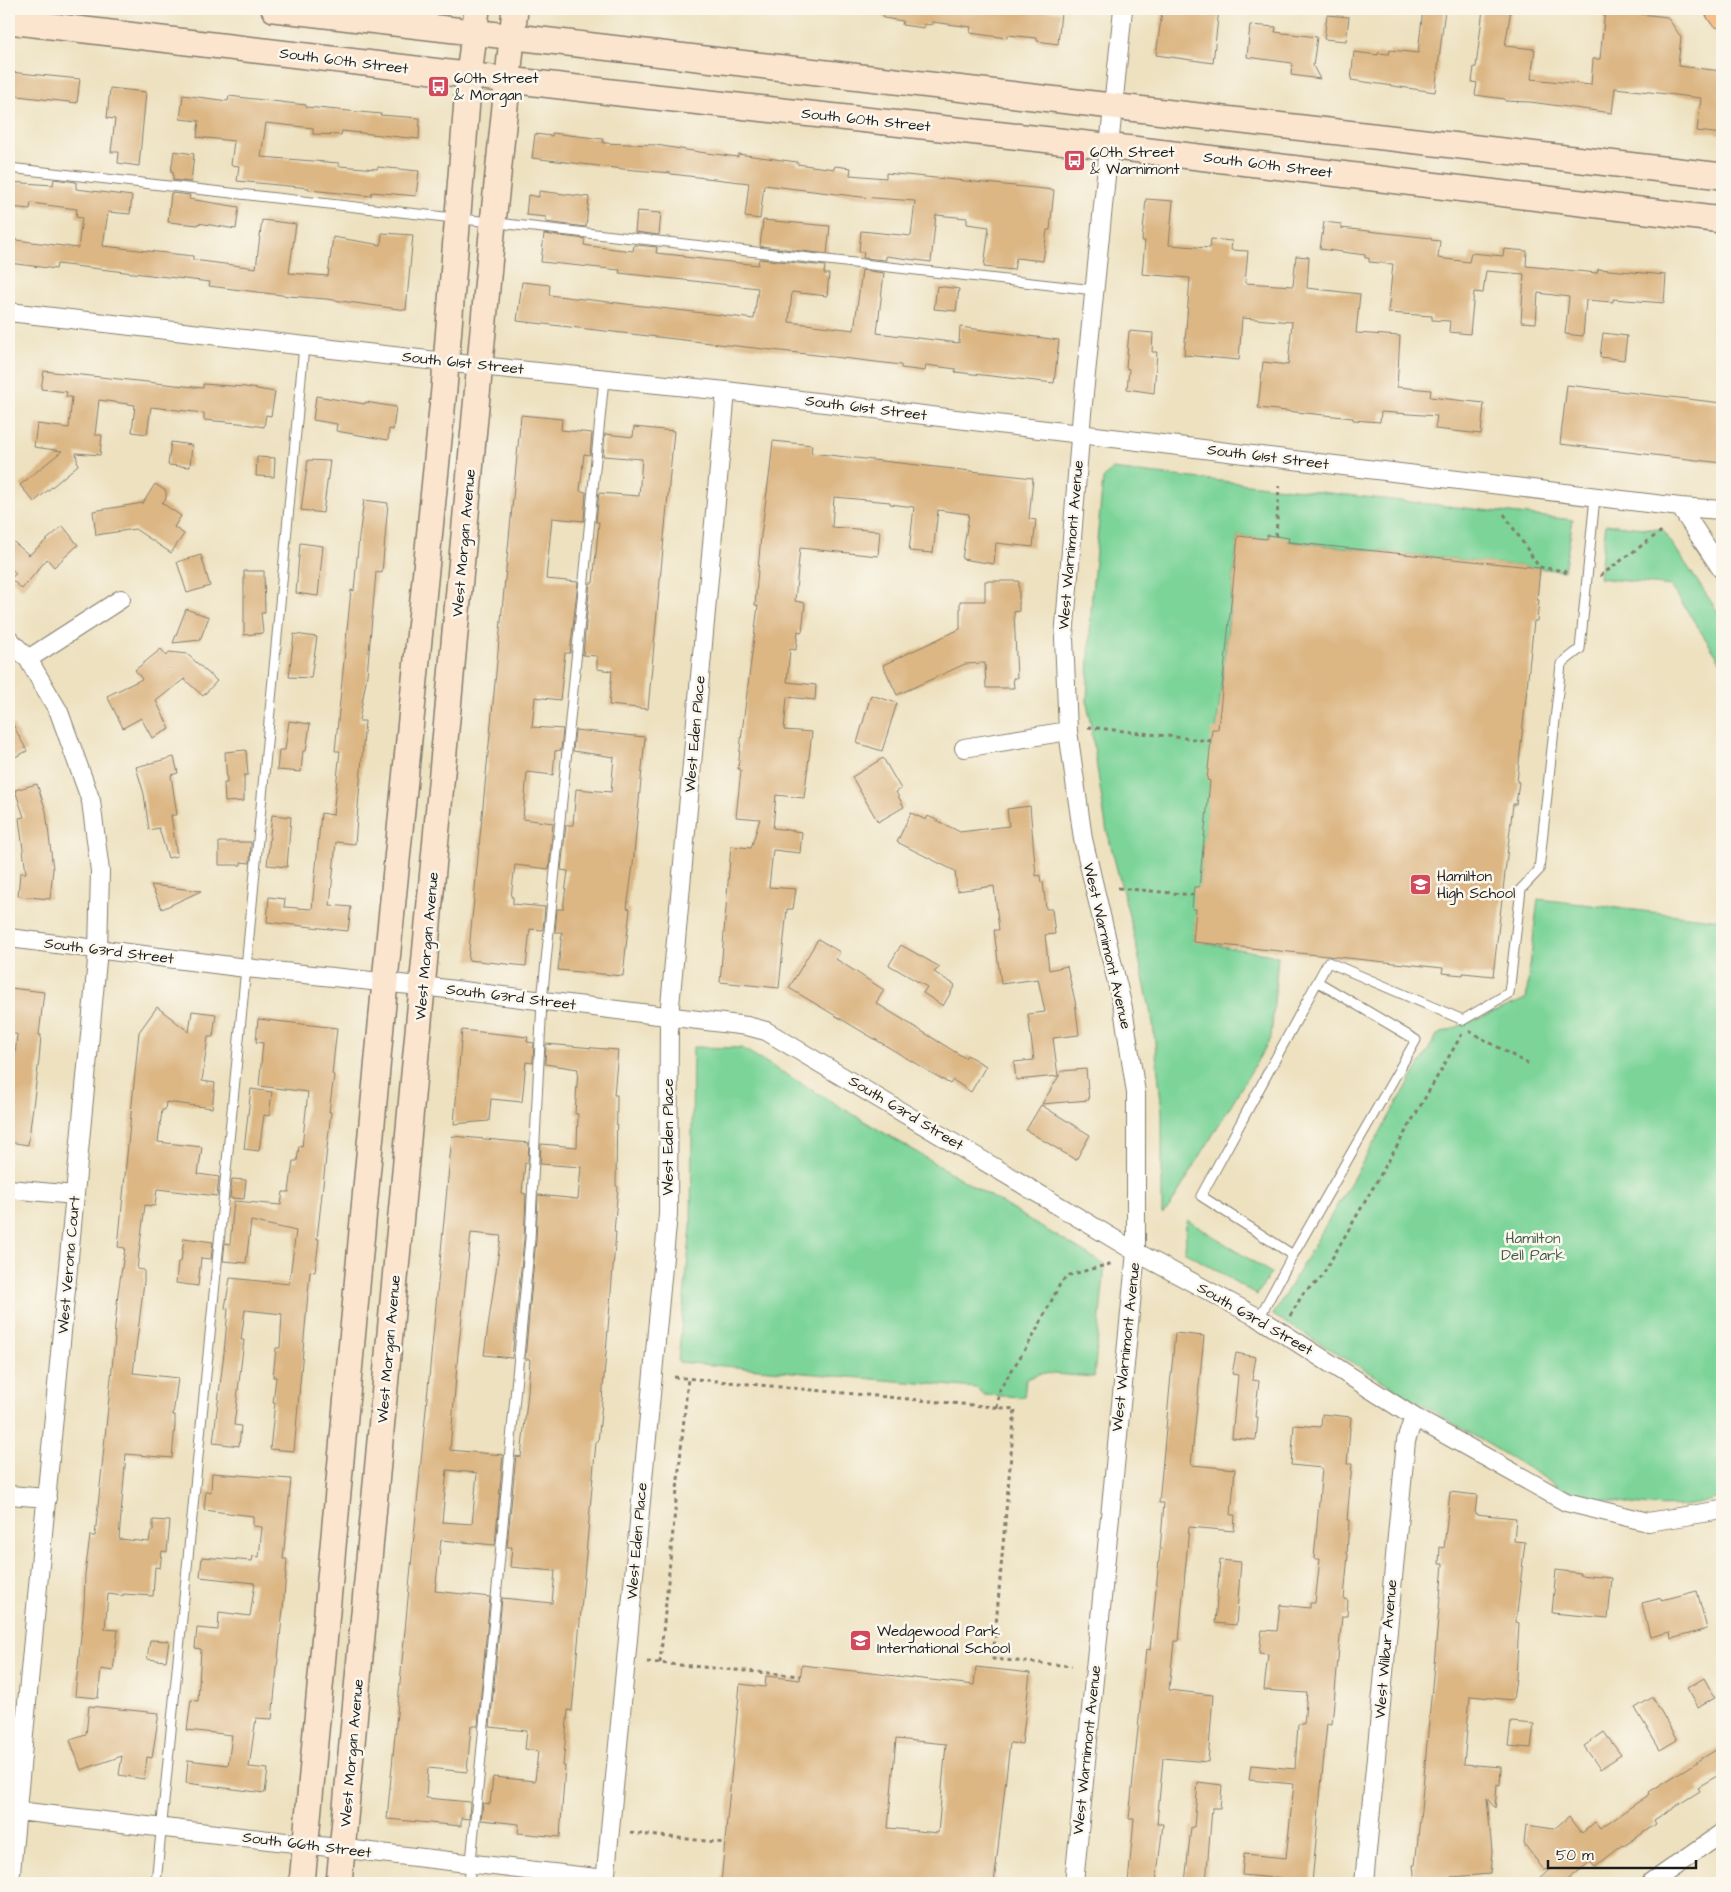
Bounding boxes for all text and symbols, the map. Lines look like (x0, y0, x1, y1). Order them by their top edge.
street label: South 60th Street (278, 43, 410, 79)
place label: 60th Street & Morgan (454, 68, 539, 107)
bus stop icon: 60th Street & Morgan (426, 75, 450, 99)
street label: South 60th Street (800, 103, 932, 137)
place label: 60th Street & Warnimont (1090, 142, 1180, 180)
street label: South 60th Street (1202, 147, 1334, 183)
bus stop icon: 60th Street & Warnimont (1062, 149, 1086, 173)
street label: South 61st Street (401, 346, 525, 380)
street label: South 61st Street (804, 390, 928, 426)
street label: South 61st Street (1206, 439, 1330, 475)
street label: West Warnimont Avenue (1053, 459, 1089, 631)
street label: West Morgan Avenue (447, 468, 482, 618)
street label: West Eden Place (679, 675, 711, 793)
street label: West Warnimont Avenue (1078, 861, 1136, 1031)
place label: Hamilton High School (1437, 866, 1515, 905)
street label: West Morgan Avenue (410, 871, 445, 1021)
school or university icon: Hamilton High School (1409, 873, 1433, 897)
street label: South 63rd Street (43, 933, 175, 969)
street label: South 63rd Street (445, 979, 577, 1015)
street label: South 63rd Street (845, 1070, 967, 1156)
street label: West Eden Place (658, 1078, 679, 1196)
street label: West Verona Court (53, 1195, 85, 1335)
park label: Hamilton Dell Park (1501, 1228, 1565, 1266)
street label: West Warnimont Avenue (1107, 1261, 1145, 1433)
street label: West Morgan Avenue (372, 1274, 407, 1424)
street label: South 63rd Street (1193, 1277, 1317, 1361)
street label: West Eden Place (621, 1482, 653, 1600)
street label: West Wilbur Avenue (1369, 1579, 1403, 1719)
place label: Wedgewood Park International School (877, 1621, 1010, 1659)
school or university icon: Wedgewood Park International School (849, 1628, 873, 1652)
street label: West Warnimont Avenue (1068, 1664, 1106, 1836)
street label: West Morgan Avenue (335, 1678, 370, 1828)
street label: South 66th Street (241, 1827, 373, 1863)
scale bar (1548, 1837, 1696, 1869)
text: 50 m (1556, 1845, 1594, 1866)

